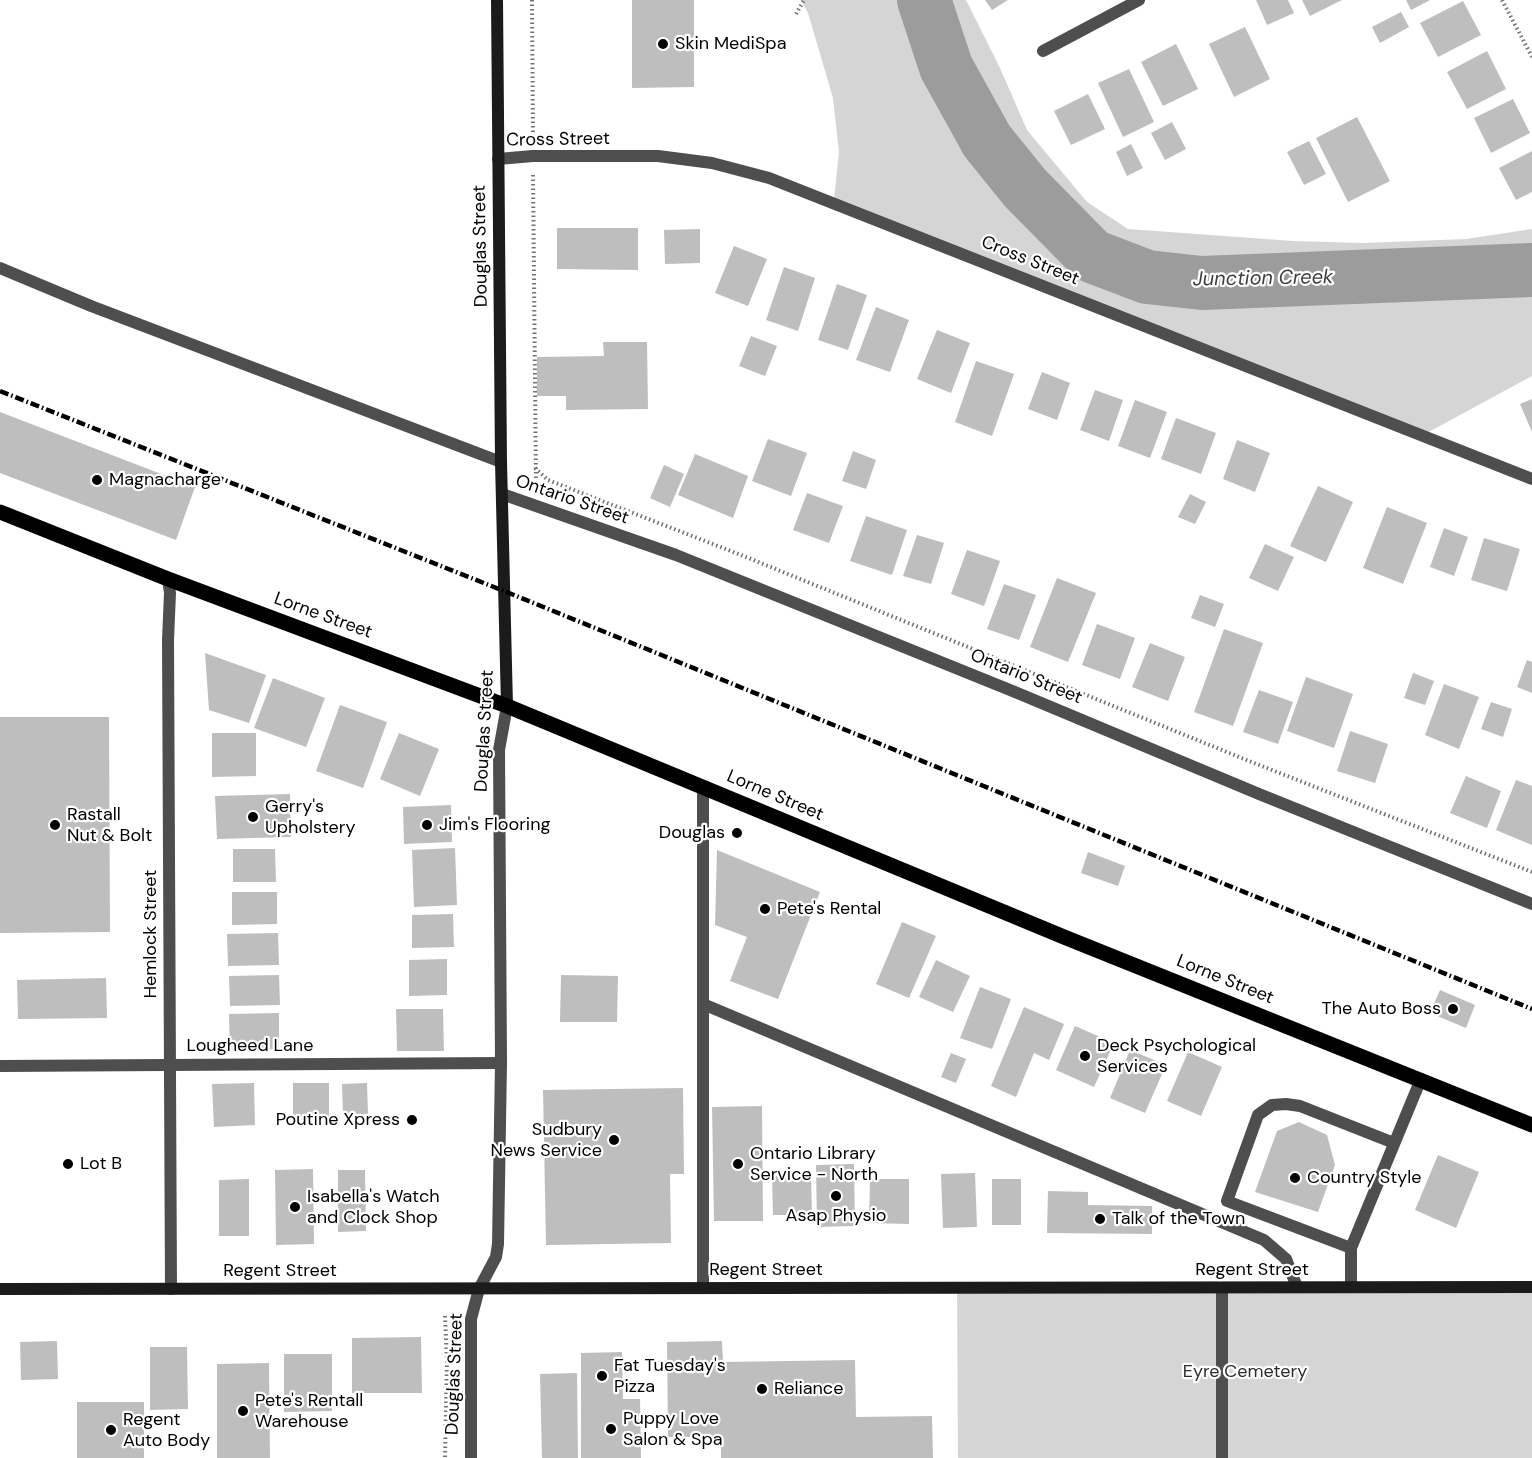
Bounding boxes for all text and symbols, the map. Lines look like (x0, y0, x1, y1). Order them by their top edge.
place label: Skin MediSpa (675, 33, 786, 55)
marker: Skin MediSpa (656, 37, 670, 51)
street label: Cross Street (506, 128, 610, 152)
street label: Douglas Street (469, 185, 493, 307)
street label: Cross Street (978, 232, 1082, 290)
water label: Junction Creek (1193, 266, 1333, 292)
place label: Magnacharge (109, 469, 221, 491)
street label: Ontario Street (512, 470, 632, 530)
marker: Magnacharge (90, 473, 104, 487)
street label: Lorne Street (271, 588, 375, 644)
street label: Ontario Street (967, 645, 1085, 709)
street label: Douglas Street (471, 669, 499, 793)
street label: Lorne Street (723, 766, 827, 826)
place label: Gerry's Upholstery (265, 796, 355, 838)
place label: Rastall Nut & Bolt (67, 804, 152, 846)
marker: Gerry's Upholstery (246, 810, 260, 824)
place label: Jim's Flooring (439, 814, 551, 836)
marker: Rastall Nut & Bolt (48, 818, 62, 832)
marker: Jim's Flooring (420, 818, 434, 832)
place label: Douglas (659, 822, 725, 844)
marker: Douglas (730, 826, 744, 840)
street label: Hemlock Street (140, 870, 162, 998)
place label: Pete's Rental (777, 898, 881, 920)
marker: Pete's Rental (758, 902, 772, 916)
street label: Lorne Street (1173, 951, 1277, 1009)
place label: The Auto Boss (1322, 998, 1441, 1020)
marker: The Auto Boss (1446, 1002, 1460, 1016)
street label: Lougheed Lane (187, 1035, 313, 1057)
place label: Deck Psychological Services (1097, 1035, 1256, 1078)
marker: Deck Psychological Services (1078, 1049, 1092, 1063)
place label: Poutine Xpress (276, 1109, 400, 1131)
marker: Poutine Xpress (405, 1113, 419, 1127)
place label: Sudbury News Service (490, 1119, 602, 1162)
marker: Sudbury News Service (607, 1133, 621, 1147)
place label: Ontario Library Service - North (750, 1143, 878, 1186)
place label: Lot B (80, 1153, 122, 1175)
marker: Lot B (61, 1157, 75, 1171)
marker: Ontario Library Service - North (731, 1157, 745, 1171)
place label: Country Style (1307, 1167, 1421, 1189)
marker: Country Style (1288, 1171, 1302, 1185)
place label: Isabella's Watch and Clock Shop (307, 1186, 440, 1228)
marker: Asap Physio (829, 1189, 843, 1203)
marker: Isabella's Watch and Clock Shop (288, 1200, 302, 1214)
place label: Asap Physio (786, 1205, 886, 1227)
place label: Talk of the Town (1112, 1208, 1245, 1230)
marker: Talk of the Town (1093, 1212, 1107, 1226)
street label: Regent Street (709, 1259, 823, 1281)
street label: Regent Street (1195, 1259, 1309, 1281)
street label: Regent Street (223, 1260, 337, 1282)
street label: Douglas Street (442, 1313, 468, 1435)
place label: Fat Tuesday's Pizza (614, 1355, 726, 1398)
park label: Eyre Cemetery (1183, 1361, 1307, 1383)
marker: Fat Tuesday's Pizza (595, 1369, 609, 1383)
place label: Reliance (774, 1378, 843, 1400)
marker: Reliance (755, 1382, 769, 1396)
place label: Pete's Rentall Warehouse (255, 1390, 363, 1432)
marker: Pete's Rentall Warehouse (236, 1404, 250, 1418)
place label: Puppy Love Salon & Spa (623, 1408, 723, 1450)
place label: Regent Auto Body (123, 1409, 210, 1452)
marker: Puppy Love Salon & Spa (604, 1422, 618, 1436)
marker: Regent Auto Body (104, 1423, 118, 1437)

